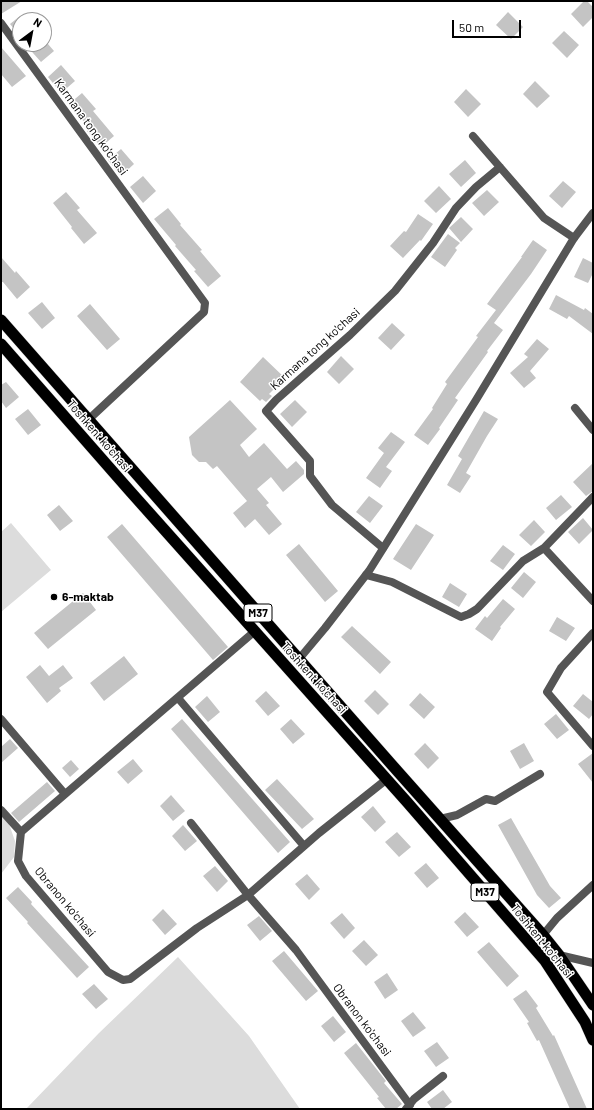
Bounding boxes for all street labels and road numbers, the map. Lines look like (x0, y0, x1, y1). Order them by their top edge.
street label: Karmana tong ko'chasi (51, 76, 131, 178)
street label: Karmana tong ko'chasi (267, 305, 363, 393)
street label: Toshkent ko'chasi (64, 397, 134, 475)
road number: M37 (244, 604, 272, 622)
street label: Toshkent ko'chasi (278, 639, 350, 717)
street label: Obranon ko'chasi (31, 864, 99, 940)
road number: M37 (471, 883, 499, 901)
street label: Toshkent ko'chasi (508, 901, 576, 981)
street label: Obranon ko'chasi (330, 981, 394, 1059)

